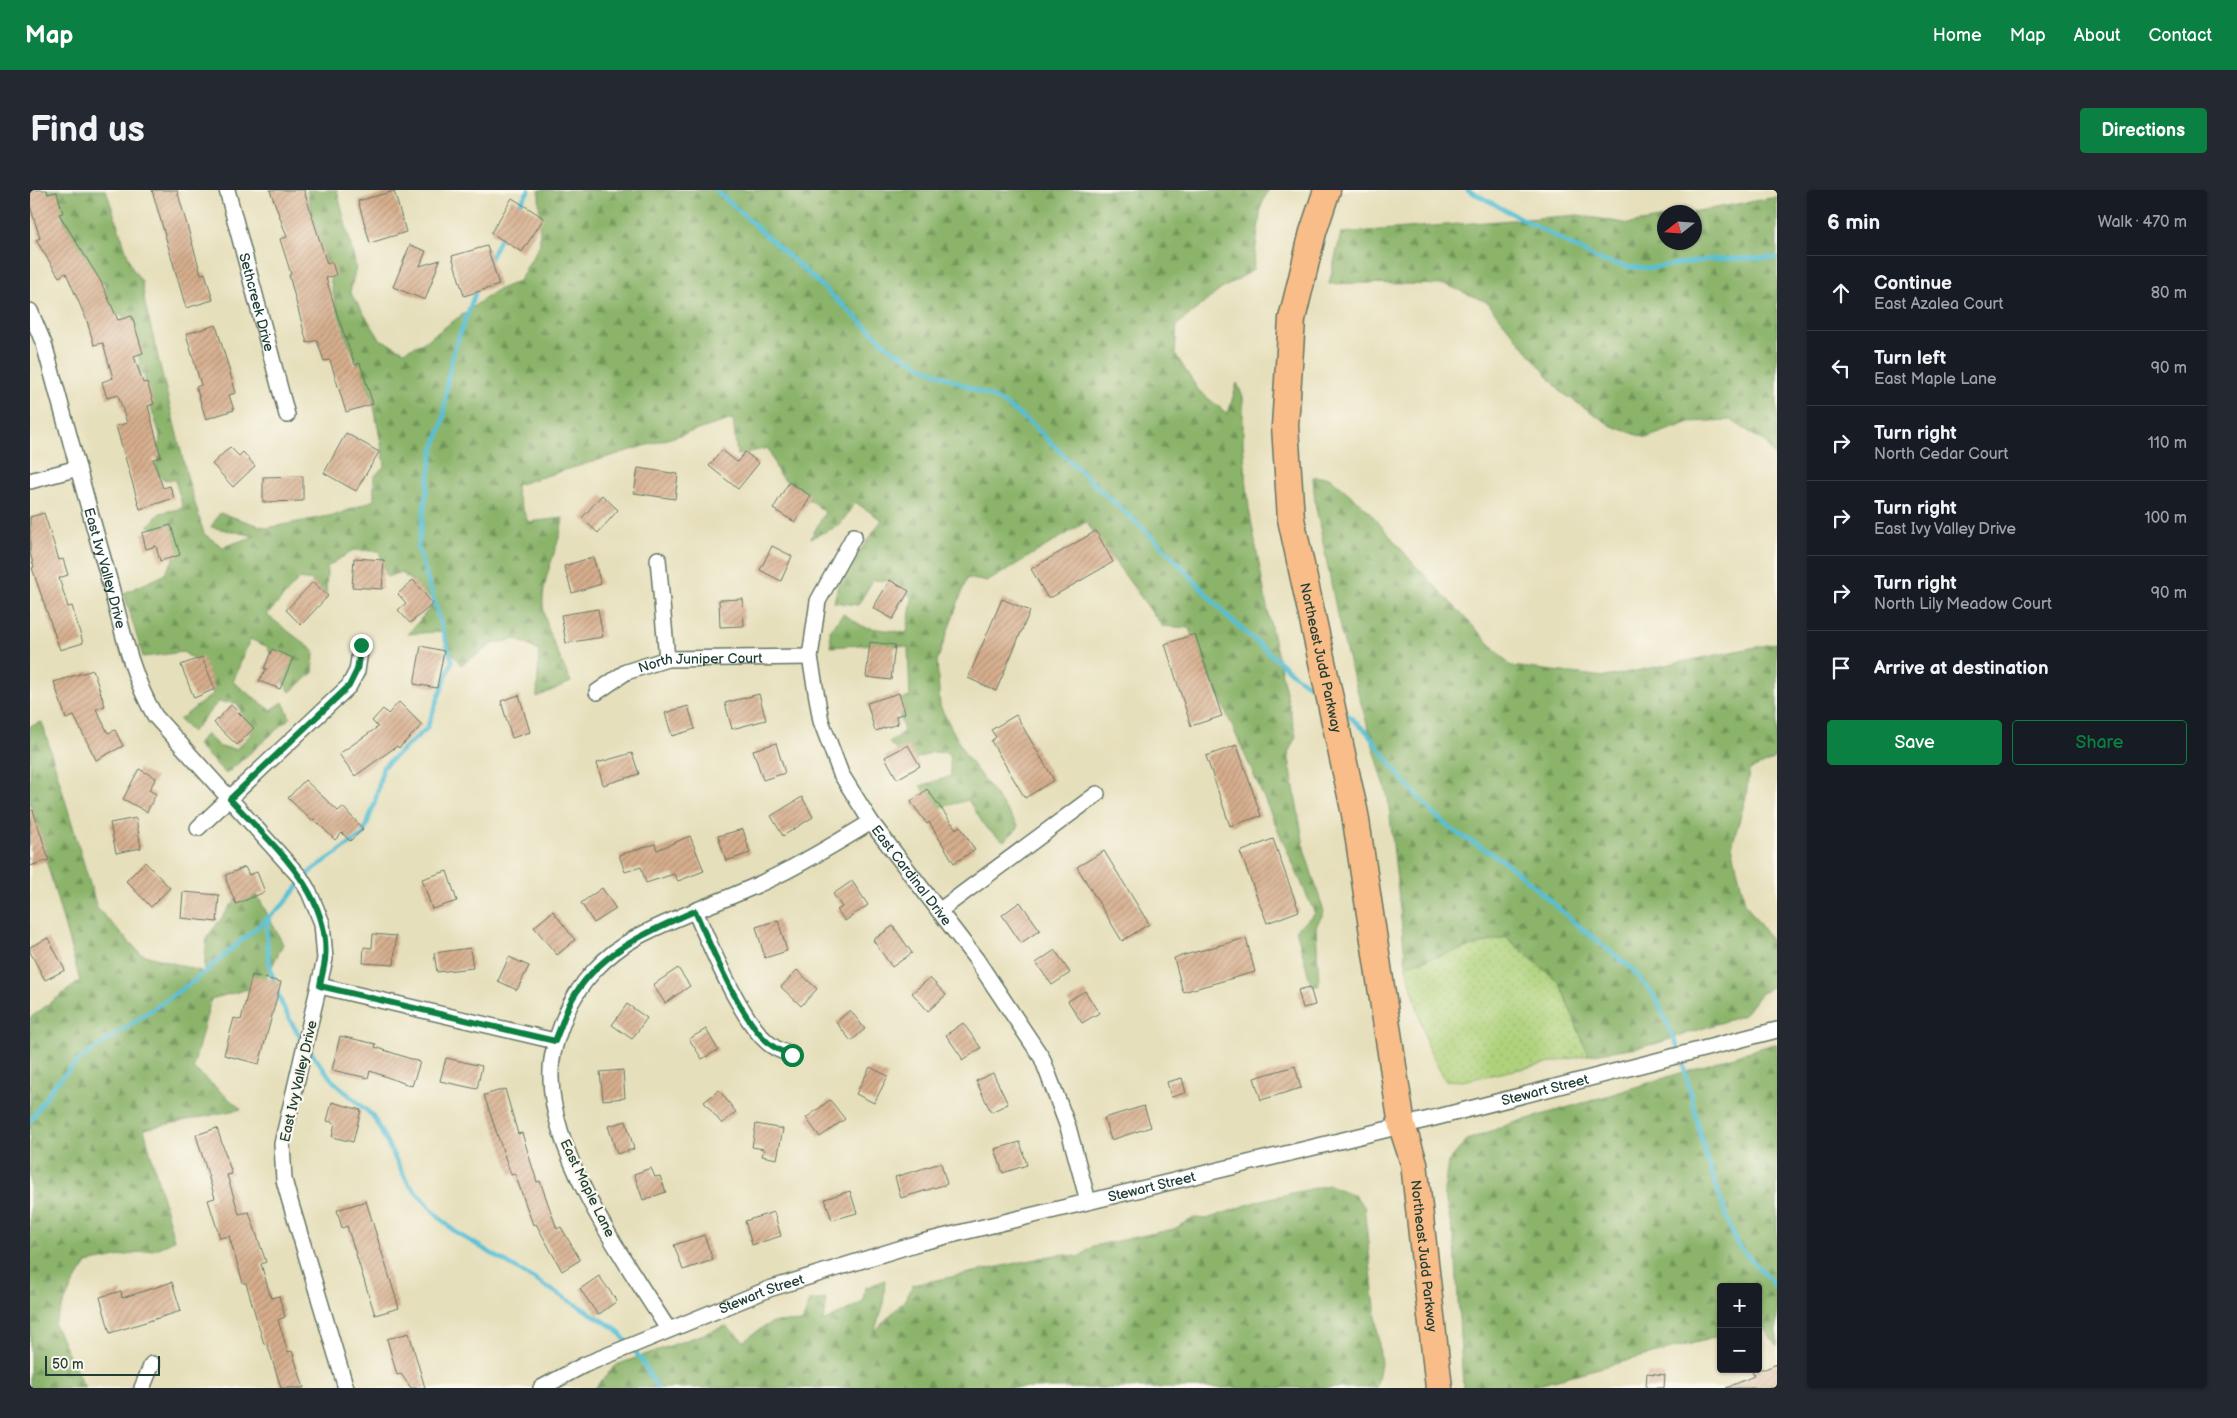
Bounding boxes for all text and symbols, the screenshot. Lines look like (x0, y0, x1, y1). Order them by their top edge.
text: Map (25, 21, 73, 50)
text: Home (1933, 25, 1982, 46)
text: Map (2010, 25, 2046, 46)
text: About (2074, 25, 2121, 46)
text: Contact (2149, 25, 2212, 46)
button: Directions (2080, 108, 2207, 153)
text: Find us (30, 109, 145, 152)
north arrow (1657, 205, 1702, 250)
text: 6 min (1827, 210, 1880, 235)
text: Walk · 470 m (2098, 213, 2187, 232)
street label: Sethcreek Drive (235, 251, 278, 353)
text: Continue (1874, 272, 1952, 295)
icon: ahead (1827, 279, 1855, 307)
text: 80 m (2151, 284, 2187, 303)
text: East Azalea Court (1874, 295, 2003, 314)
text: Turn left (1874, 347, 1946, 370)
icon: left (1827, 354, 1855, 382)
text: 90 m (2151, 359, 2187, 378)
text: East Maple Lane (1874, 370, 1996, 389)
text: Turn right (1874, 422, 1957, 445)
icon: right (1827, 429, 1855, 457)
text: 110 m (2148, 434, 2187, 453)
text: North Cedar Court (1874, 445, 2008, 464)
text: Turn right (1874, 497, 1957, 520)
icon: right (1827, 504, 1855, 532)
street label: East Ivy Valley Drive (80, 506, 129, 630)
text: 100 m (2144, 509, 2187, 528)
text: East Ivy Valley Drive (1874, 520, 2016, 539)
text: Turn right (1874, 572, 1957, 595)
icon: right (1827, 579, 1855, 607)
street label: Northeast Judd Parkway (1296, 581, 1345, 735)
text: 90 m (2151, 584, 2187, 603)
text: North Lily Meadow Court (1874, 595, 2052, 614)
route end (350, 634, 373, 657)
street label: North Juniper Court (636, 650, 763, 677)
icon: arrive (1827, 654, 1855, 682)
text: Arrive at destination (1874, 657, 2049, 680)
button: Save (1827, 720, 2002, 765)
button: Share (2012, 720, 2187, 765)
street label: East Cardinal Drive (867, 822, 955, 929)
street label: East Ivy Valley Drive (276, 1019, 321, 1144)
route start (781, 1044, 804, 1067)
street label: Stewart Street (1499, 1071, 1591, 1109)
street label: East Maple Lane (556, 1136, 619, 1240)
street label: Stewart Street (1106, 1168, 1198, 1206)
street label: Northeast Judd Parkway (1407, 1179, 1441, 1334)
street label: Stewart Street (716, 1271, 807, 1318)
map controls (1717, 1283, 1762, 1373)
button: + (1717, 1283, 1762, 1328)
button: − (1717, 1328, 1762, 1373)
scale bar (45, 1353, 160, 1376)
text: 50 m (52, 1356, 84, 1373)

